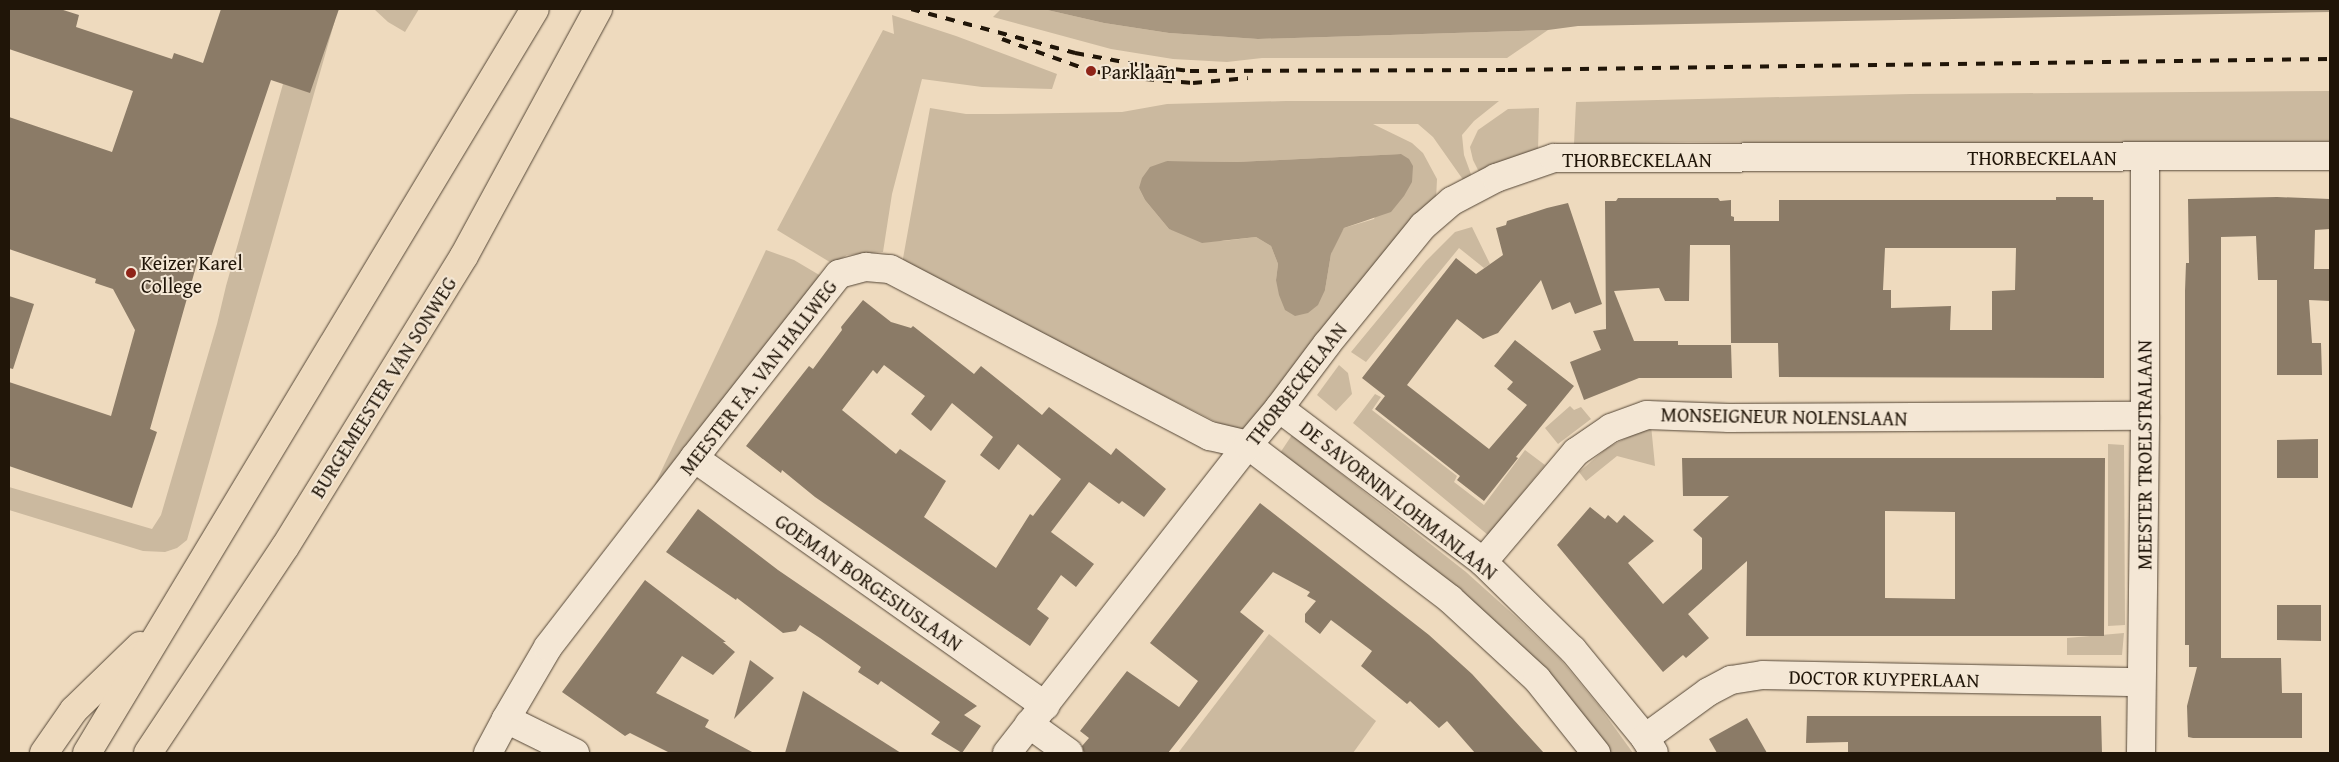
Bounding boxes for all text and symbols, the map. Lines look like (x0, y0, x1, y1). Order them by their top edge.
place label: Parklaan (1101, 59, 1175, 83)
marker: Parklaan (1085, 65, 1097, 77)
street label: THORBECKELAAN (1967, 145, 2117, 169)
street label: THORBECKELAAN (1562, 147, 1712, 171)
place label: Keizer Karel College (141, 250, 243, 297)
marker: Keizer Karel College (125, 267, 137, 279)
street label: BURGEMEESTER VAN SONWEG (305, 272, 461, 502)
street label: MEESTER F.A. VAN HALLWEG (674, 274, 842, 480)
street label: THORBECKELAAN (1241, 318, 1351, 450)
street label: MEESTER TROELSTRALAAN (2132, 340, 2156, 570)
street label: MONSEIGNEUR NOLENSLAAN (1660, 402, 1908, 430)
street label: DE SAVORNIN LOHMANLAAN (1296, 416, 1502, 584)
street label: GOEMAN BORGESIUSLAAN (771, 508, 967, 656)
street label: DOCTOR KUYPERLAAN (1788, 664, 1980, 692)

